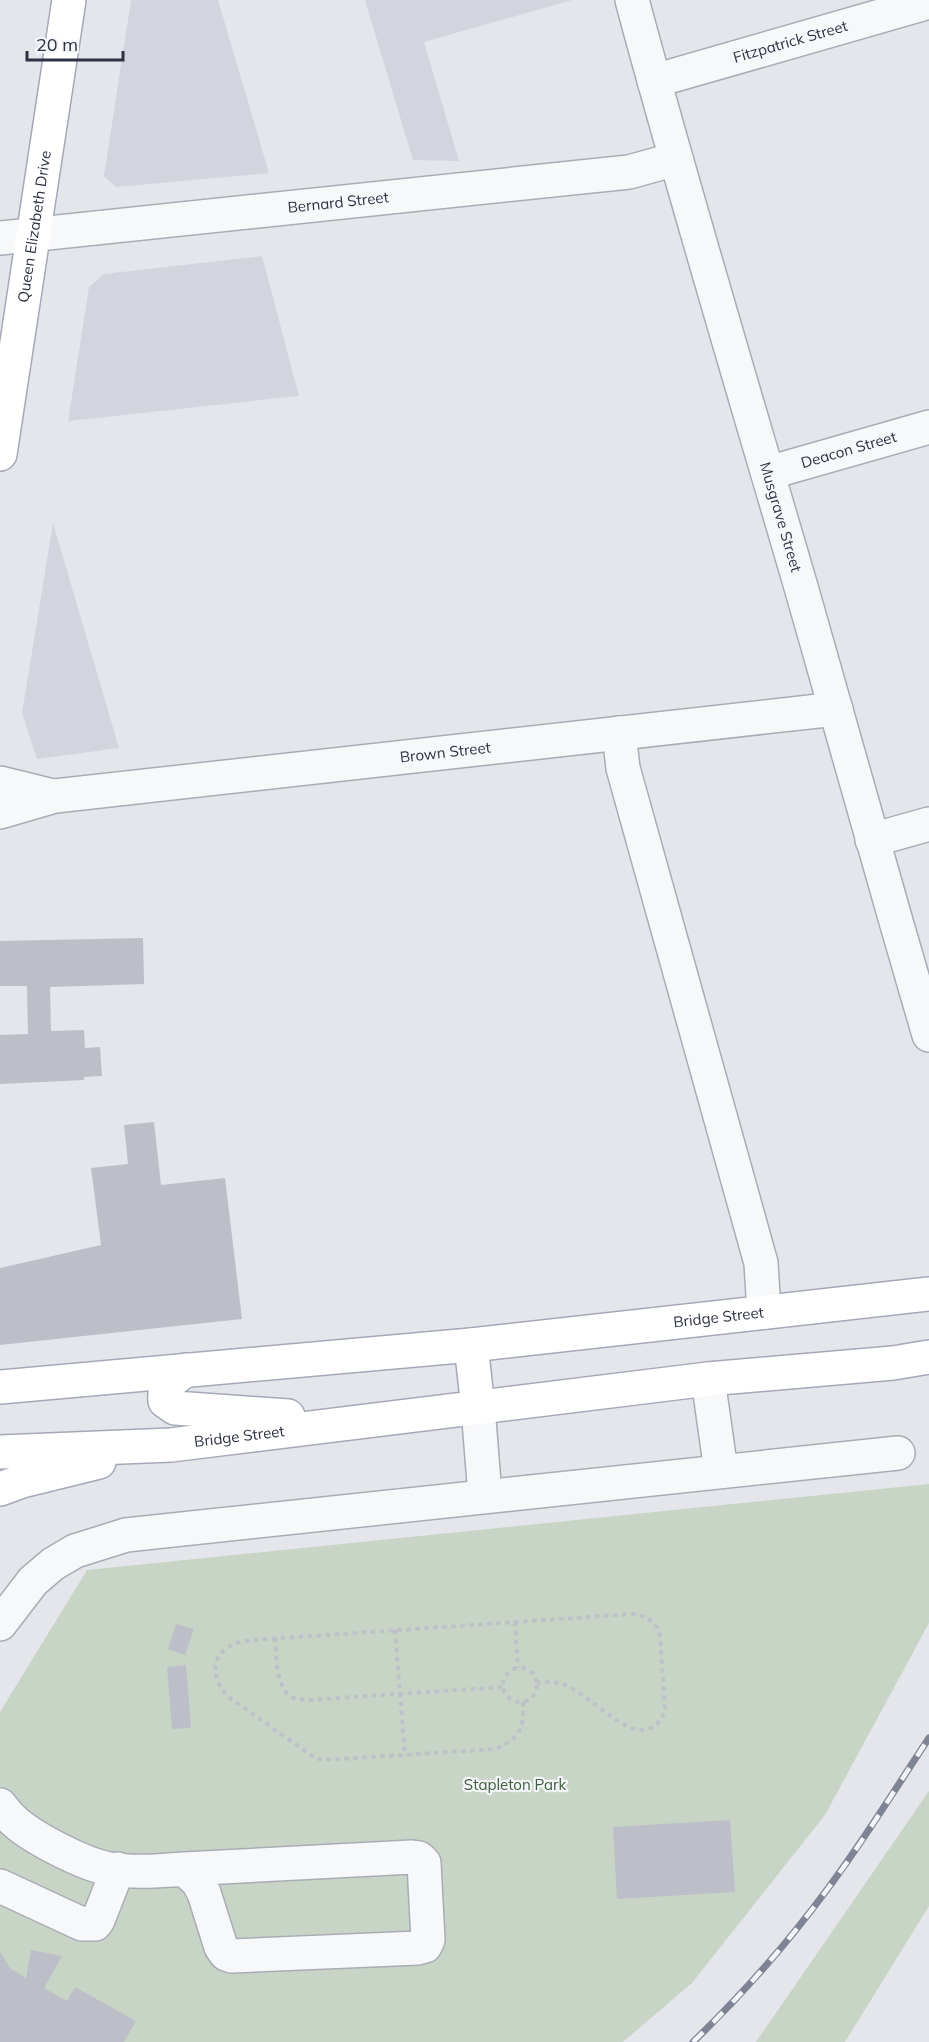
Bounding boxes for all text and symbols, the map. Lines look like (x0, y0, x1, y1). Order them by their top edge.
street label: Fitzpatrick Street (731, 16, 850, 67)
scale bar (27, 24, 123, 62)
text: 20 m (36, 33, 78, 56)
street label: Queen Elizabeth Drive (13, 149, 55, 304)
street label: Bernard Street (287, 187, 390, 217)
street label: Deacon Street (799, 427, 899, 472)
street label: Musgrave Street (756, 460, 806, 574)
street label: Brown Street (399, 738, 492, 767)
street label: Bridge Street (672, 1302, 765, 1331)
street label: Bridge Street (193, 1421, 286, 1451)
park label: Stapleton Park (464, 1775, 566, 1794)

